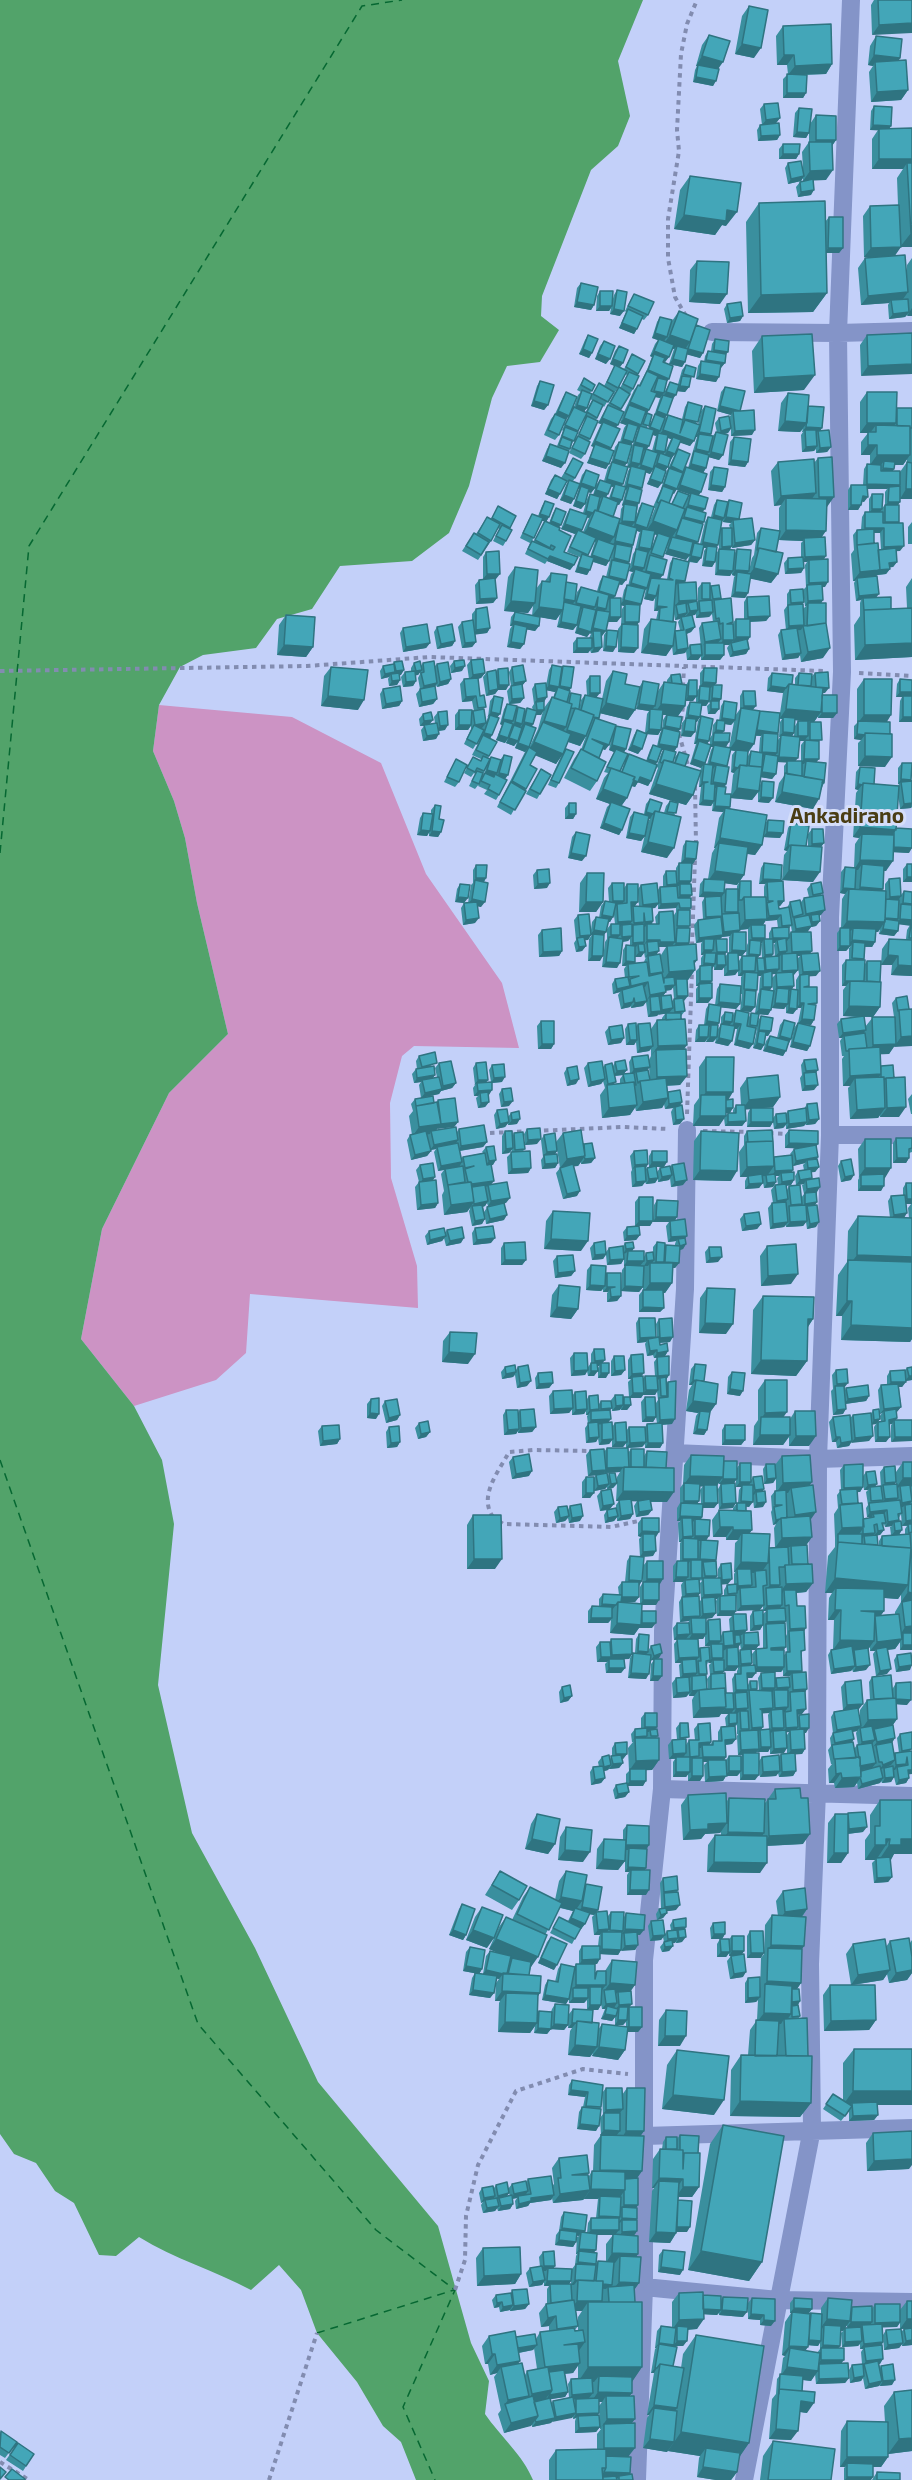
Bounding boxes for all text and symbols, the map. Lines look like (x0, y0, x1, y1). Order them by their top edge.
district label: Ankadirano (790, 803, 904, 829)

